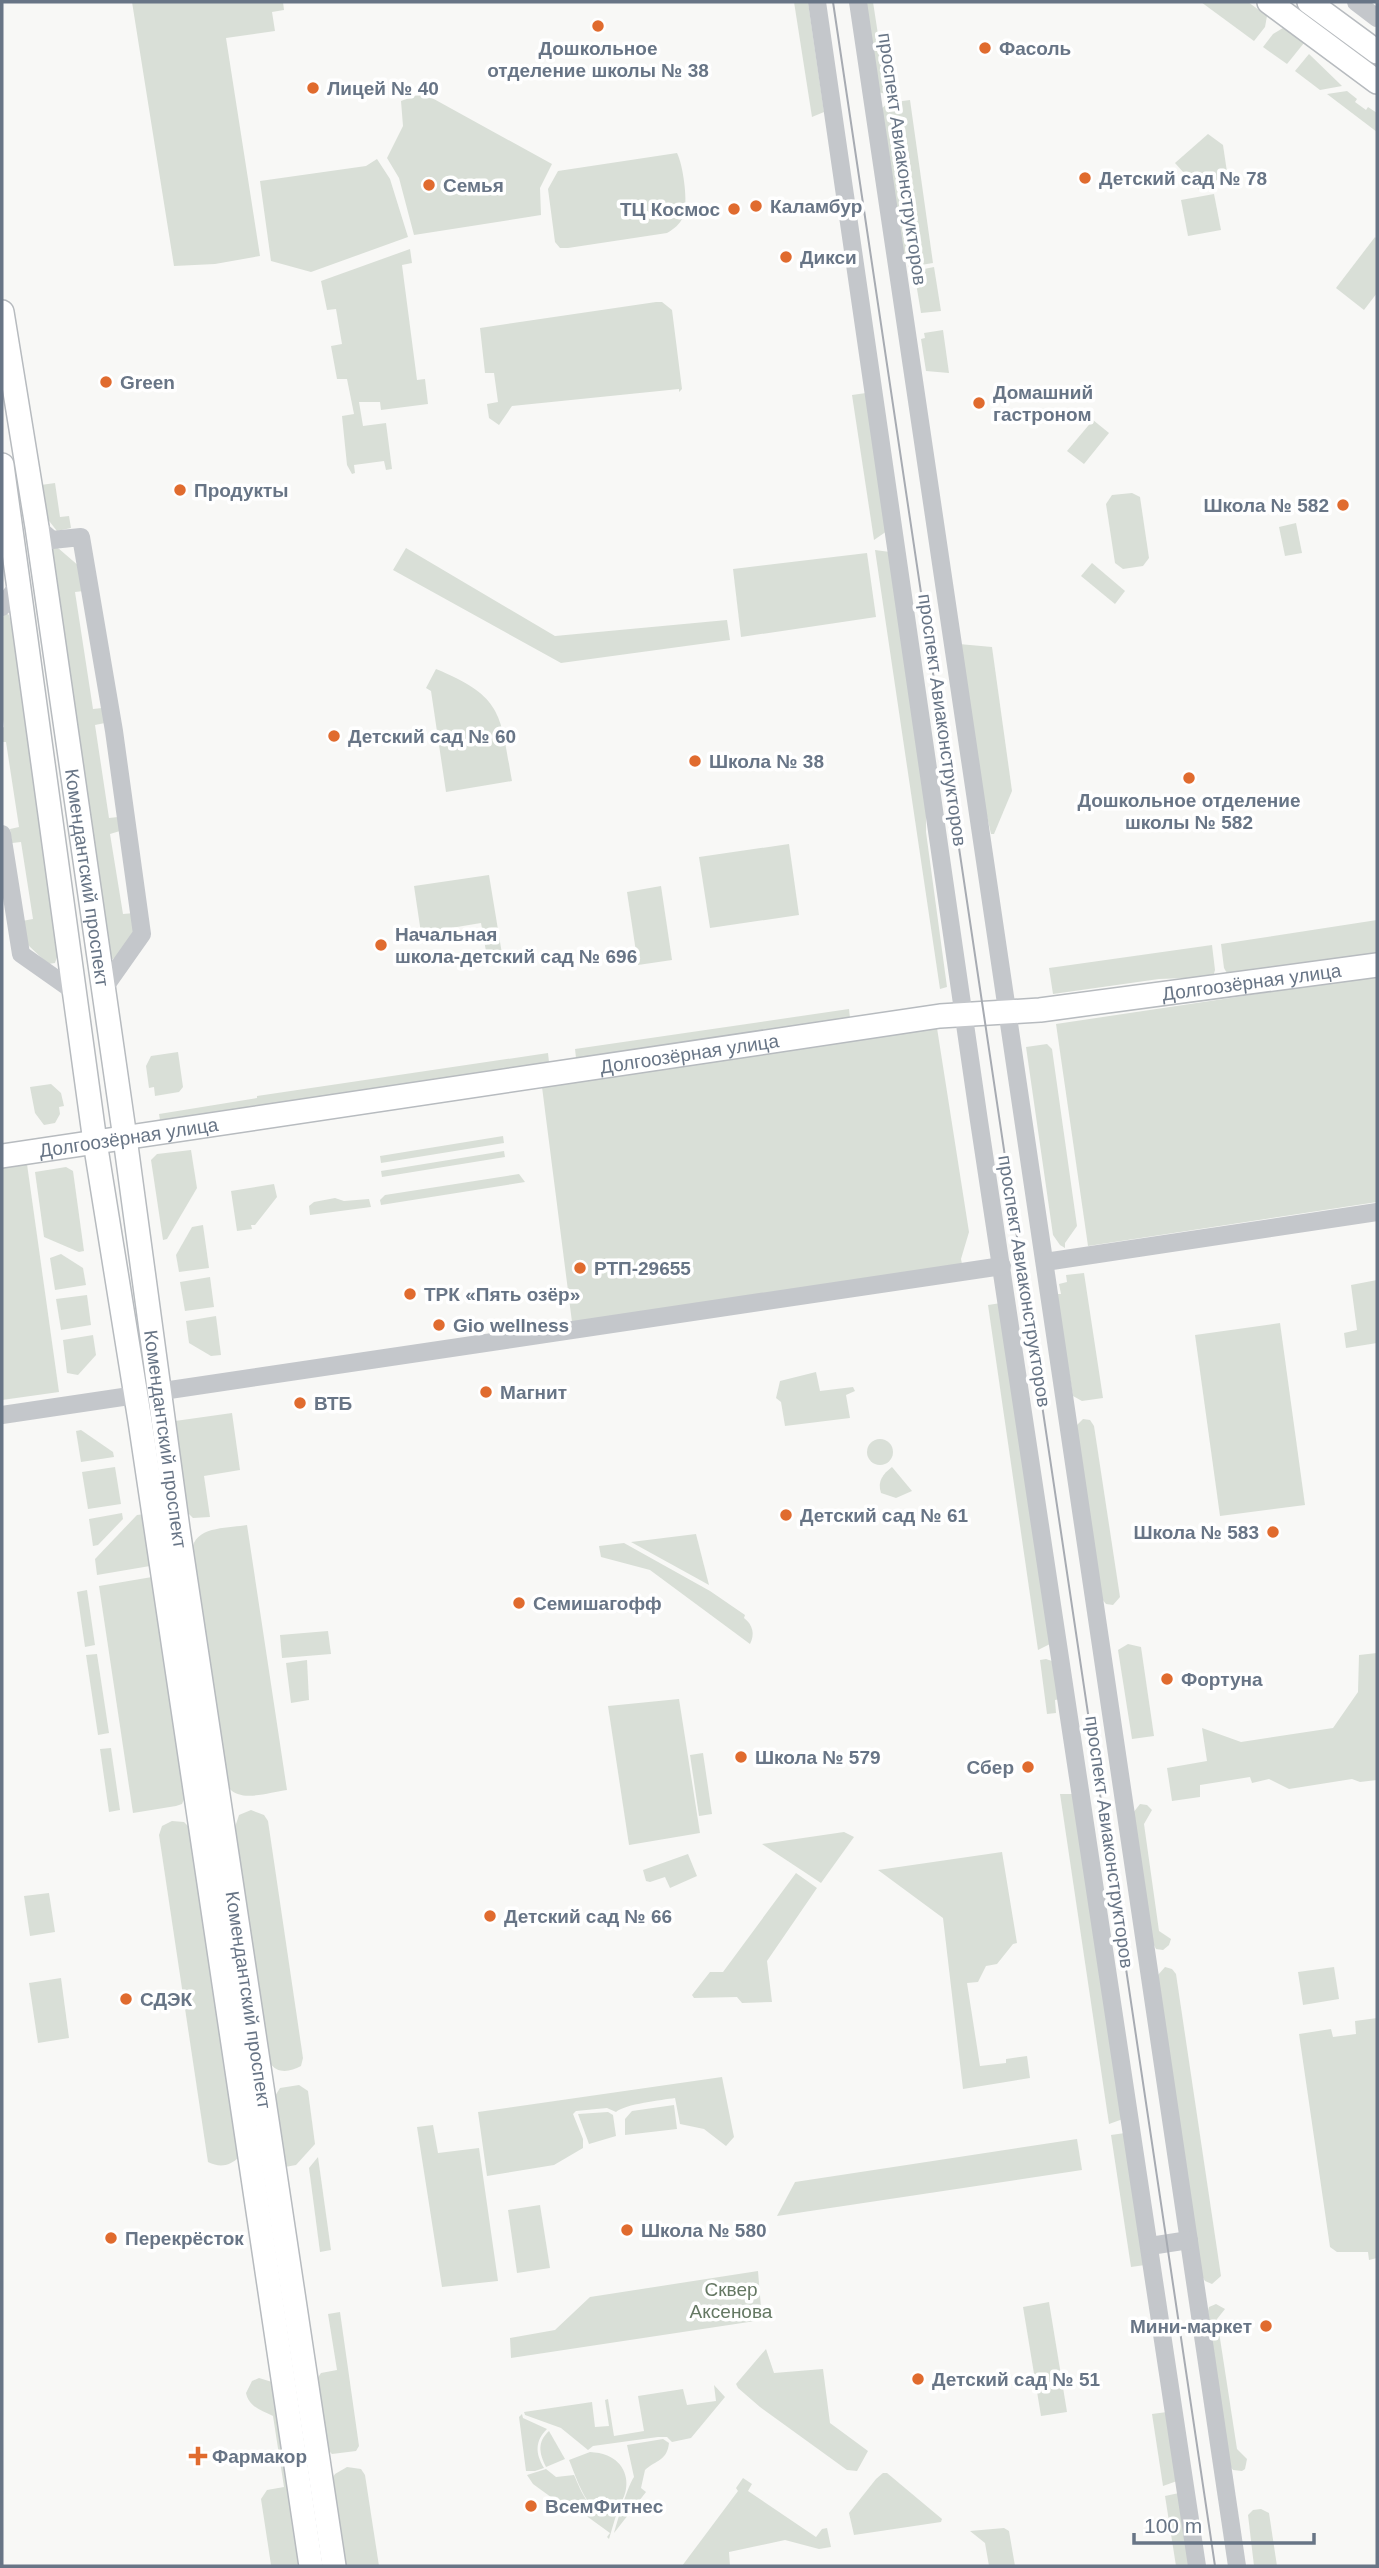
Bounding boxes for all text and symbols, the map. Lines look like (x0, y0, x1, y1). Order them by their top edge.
marker: Дошкольное отделение школы № 38 (590, 18, 606, 34)
street label: проспект Авиаконструкторов (874, 32, 931, 287)
place label: Дошкольное отделение школы № 38 (487, 38, 709, 81)
place label: Фасоль (999, 38, 1071, 59)
marker: Фасоль (977, 40, 993, 56)
place label: Лицей № 40 (327, 78, 439, 99)
marker: Лицей № 40 (305, 80, 321, 96)
place label: Детский сад № 78 (1099, 168, 1267, 189)
marker: Детский сад № 78 (1077, 170, 1093, 186)
place label: Семья (443, 175, 504, 196)
marker: Семья (421, 177, 437, 193)
place label: Каламбур (770, 196, 862, 217)
marker: Каламбур (748, 198, 764, 214)
place label: ТЦ Космос (620, 199, 720, 220)
marker: ТЦ Космос (726, 201, 742, 217)
place label: Дикси (800, 247, 857, 268)
marker: Дикси (778, 249, 794, 265)
place label: Green (120, 372, 175, 393)
marker: Green (98, 374, 114, 390)
place label: Домашний гастроном (993, 382, 1093, 425)
marker: Домашний гастроном (971, 395, 987, 411)
place label: Продукты (194, 480, 289, 501)
marker: Продукты (172, 482, 188, 498)
place label: Школа № 582 (1203, 495, 1329, 516)
marker: Школа № 582 (1335, 497, 1351, 513)
street label: проспект Авиаконструкторов (914, 593, 971, 848)
place label: Детский сад № 60 (348, 726, 516, 747)
marker: Детский сад № 60 (326, 728, 342, 744)
place label: Школа № 38 (709, 751, 824, 772)
marker: Школа № 38 (687, 753, 703, 769)
street label: Комендантский проспект (61, 767, 113, 988)
marker: Дошкольное отделение школы № 582 (1181, 770, 1197, 786)
place label: Дошкольное отделение школы № 582 (1077, 790, 1301, 833)
place label: Начальная школа-детский сад № 696 (395, 924, 637, 967)
marker: Начальная школа-детский сад № 696 (373, 937, 389, 953)
street label: Долгоозёрная улица (1161, 960, 1343, 1005)
street label: Долгоозёрная улица (599, 1030, 781, 1078)
street label: Долгоозёрная улица (38, 1114, 220, 1161)
street label: проспект Авиаконструкторов (994, 1154, 1055, 1408)
place label: РТП-29655 (594, 1258, 691, 1279)
marker: РТП-29655 (572, 1260, 588, 1276)
place label: ТРК «Пять озёр» (424, 1284, 580, 1305)
marker: ТРК «Пять озёр» (402, 1286, 418, 1302)
place label: Gio wellness (453, 1315, 569, 1336)
marker: Gio wellness (431, 1317, 447, 1333)
street label: Комендантский проспект (140, 1329, 191, 1550)
place label: Магнит (500, 1382, 567, 1403)
marker: Магнит (478, 1384, 494, 1400)
place label: ВТБ (314, 1393, 352, 1414)
marker: ВТБ (292, 1395, 308, 1411)
place label: Детский сад № 61 (800, 1505, 969, 1526)
marker: Детский сад № 61 (778, 1507, 794, 1523)
place label: Школа № 583 (1133, 1522, 1259, 1543)
marker: Школа № 583 (1265, 1524, 1281, 1540)
place label: Семишагофф (533, 1593, 662, 1614)
marker: Семишагофф (511, 1595, 527, 1611)
place label: Фортуна (1181, 1669, 1263, 1690)
marker: Фортуна (1159, 1671, 1175, 1687)
street label: проспект Авиаконструкторов (1081, 1715, 1138, 1970)
place label: Школа № 579 (755, 1747, 881, 1768)
marker: Школа № 579 (733, 1749, 749, 1765)
place label: Сбер (967, 1757, 1014, 1778)
marker: Сбер (1020, 1759, 1036, 1775)
street label: Комендантский проспект (222, 1890, 275, 2111)
place label: Детский сад № 66 (504, 1906, 672, 1927)
marker: Детский сад № 66 (482, 1908, 498, 1924)
place label: СДЭК (140, 1989, 193, 2010)
marker: СДЭК (118, 1991, 134, 2007)
place label: Школа № 580 (641, 2220, 767, 2241)
marker: Школа № 580 (619, 2222, 635, 2238)
place label: Перекрёсток (125, 2228, 244, 2249)
marker: Перекрёсток (103, 2230, 119, 2246)
park label: Сквер Аксенова (690, 2279, 773, 2322)
place label: Мини-маркет (1130, 2316, 1252, 2337)
marker: Мини-маркет (1258, 2318, 1274, 2334)
place label: Детский сад № 51 (932, 2369, 1101, 2390)
marker: Детский сад № 51 (910, 2371, 926, 2387)
place label: Фармакор (212, 2446, 307, 2467)
marker: Фармакор (190, 2448, 206, 2464)
place label: ВсемФитнес (545, 2496, 664, 2517)
marker: ВсемФитнес (523, 2498, 539, 2514)
scale bar (1134, 2502, 1314, 2546)
text: 100 m (1144, 2514, 1202, 2537)

